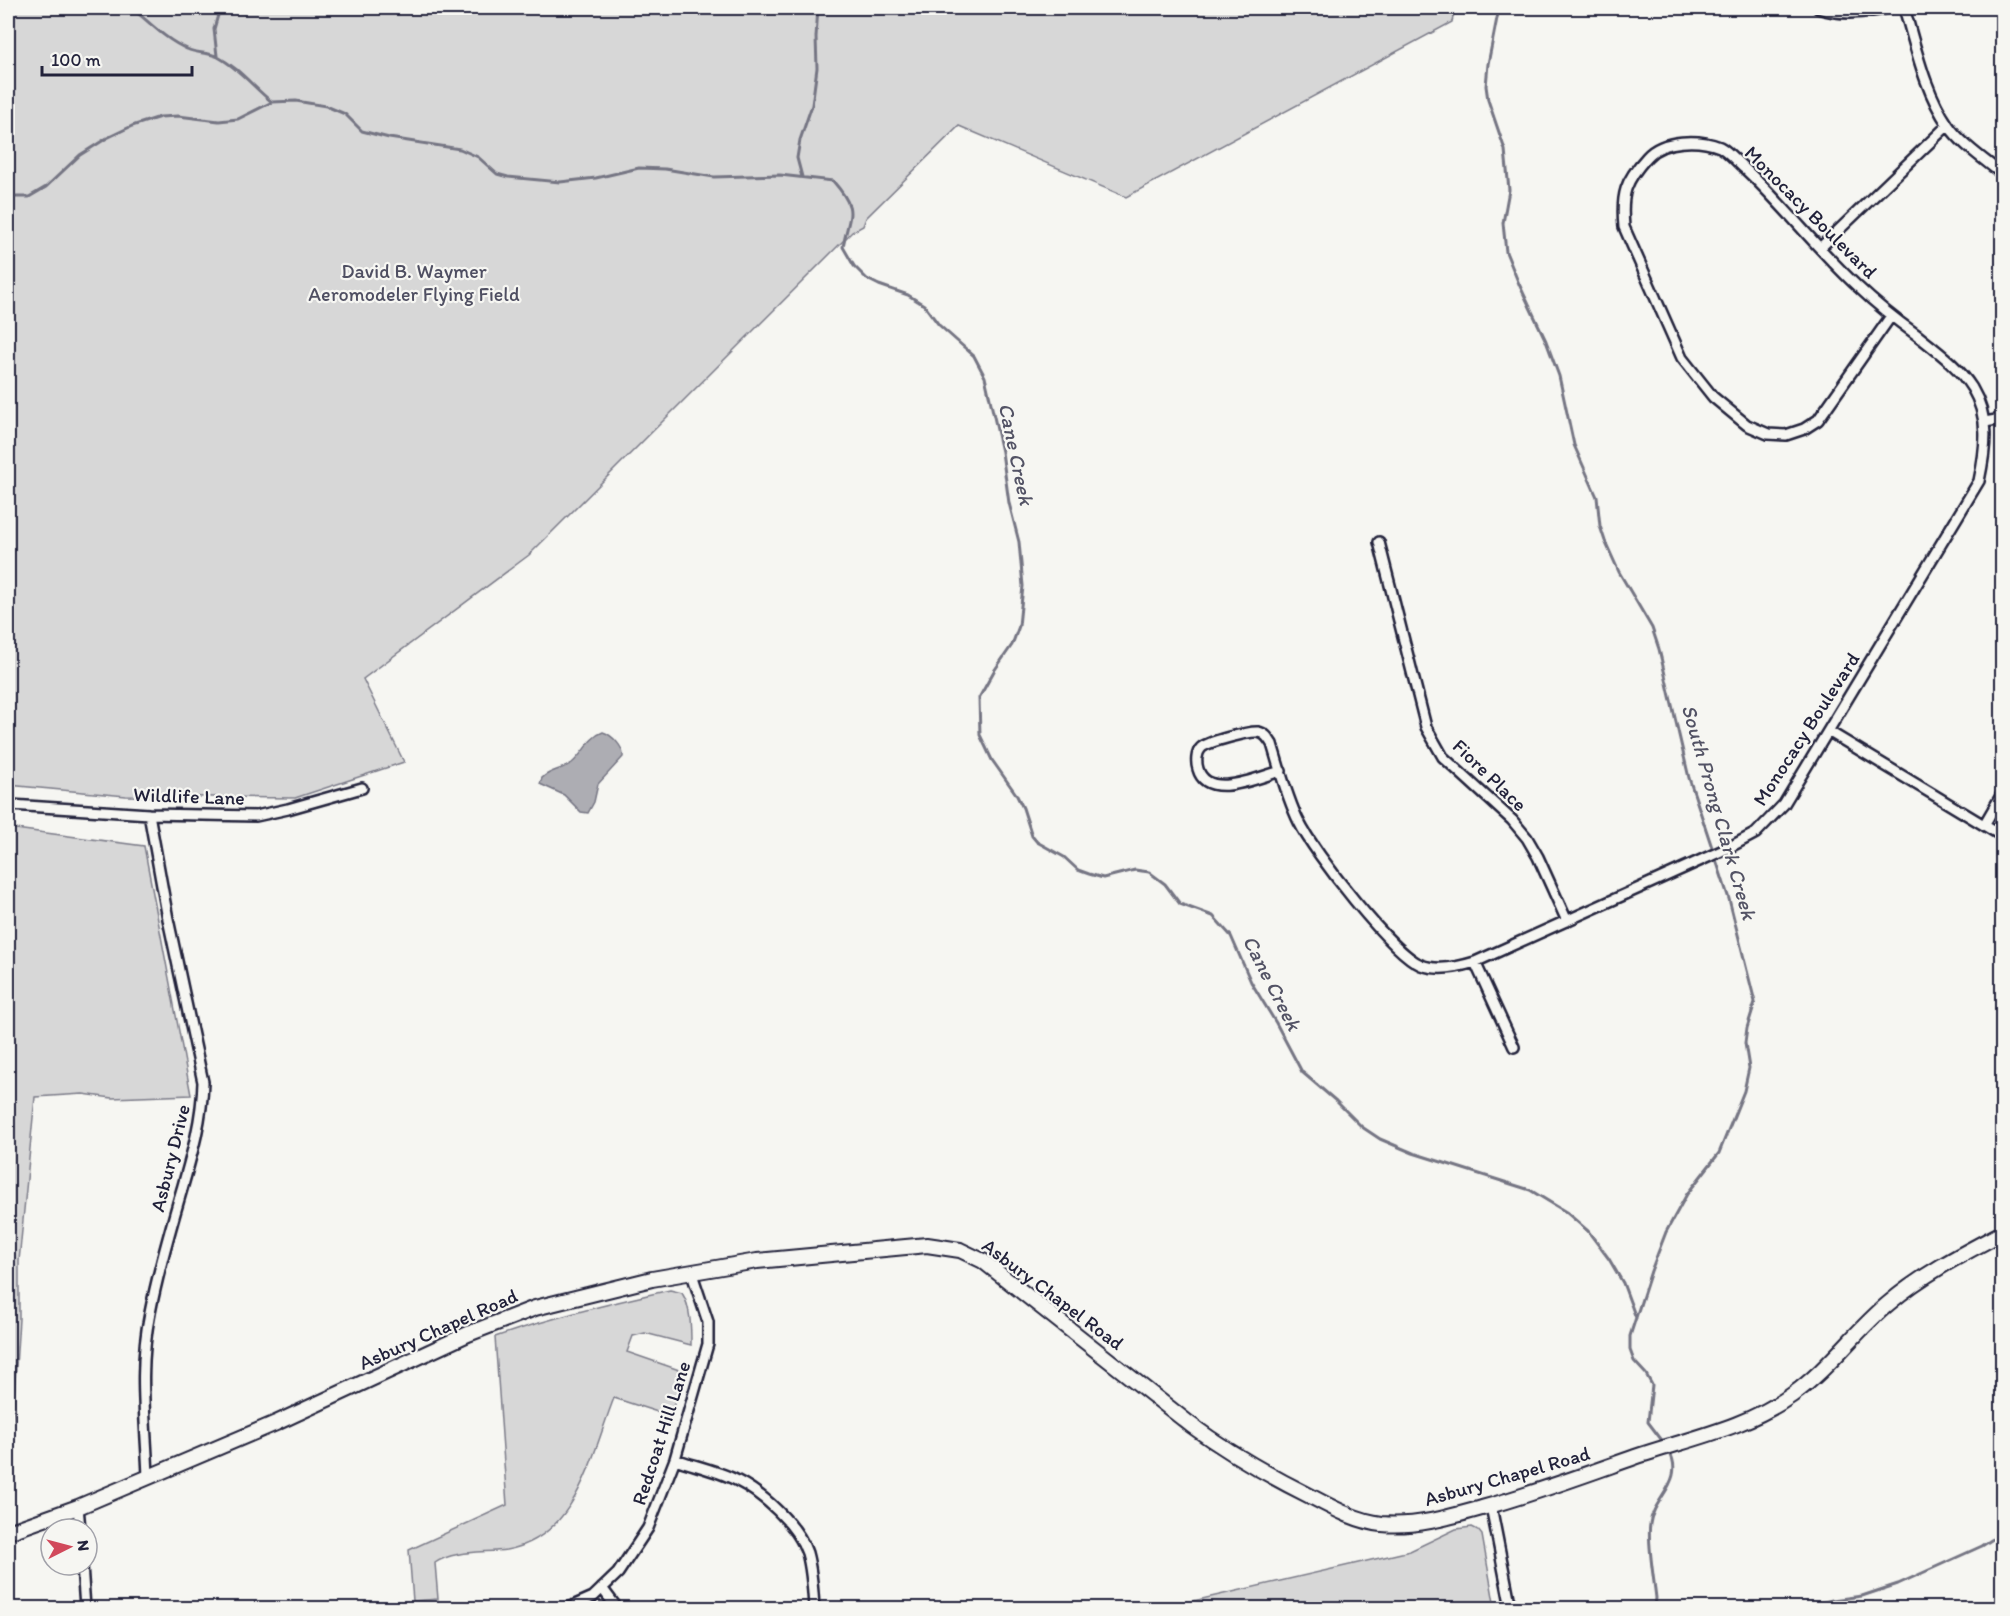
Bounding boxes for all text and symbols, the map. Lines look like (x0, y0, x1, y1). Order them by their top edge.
scale bar (42, 39, 192, 77)
text: 100 m (51, 49, 101, 71)
street label: Monocacy Boulevard (1740, 141, 1883, 284)
park label: David B. Waymer Aeromodeler Flying Field (308, 259, 520, 306)
water label: Cane Creek (994, 401, 1040, 508)
street label: Monocacy Boulevard (1747, 648, 1865, 810)
water label: South Prong Clark Creek (1677, 701, 1762, 923)
street label: Fiore Place (1448, 734, 1532, 816)
street label: Wildlife Lane (133, 782, 245, 810)
water label: Cane Creek (1238, 931, 1308, 1036)
street label: Asbury Drive (145, 1102, 195, 1214)
street label: Asbury Chapel Road (977, 1233, 1129, 1355)
street label: Asbury Chapel Road (355, 1283, 521, 1375)
street label: Redcoat Hill Lane (626, 1358, 696, 1508)
street label: Asbury Chapel Road (1421, 1441, 1593, 1511)
north arrow (39, 1517, 99, 1577)
text: N (73, 1539, 93, 1552)

